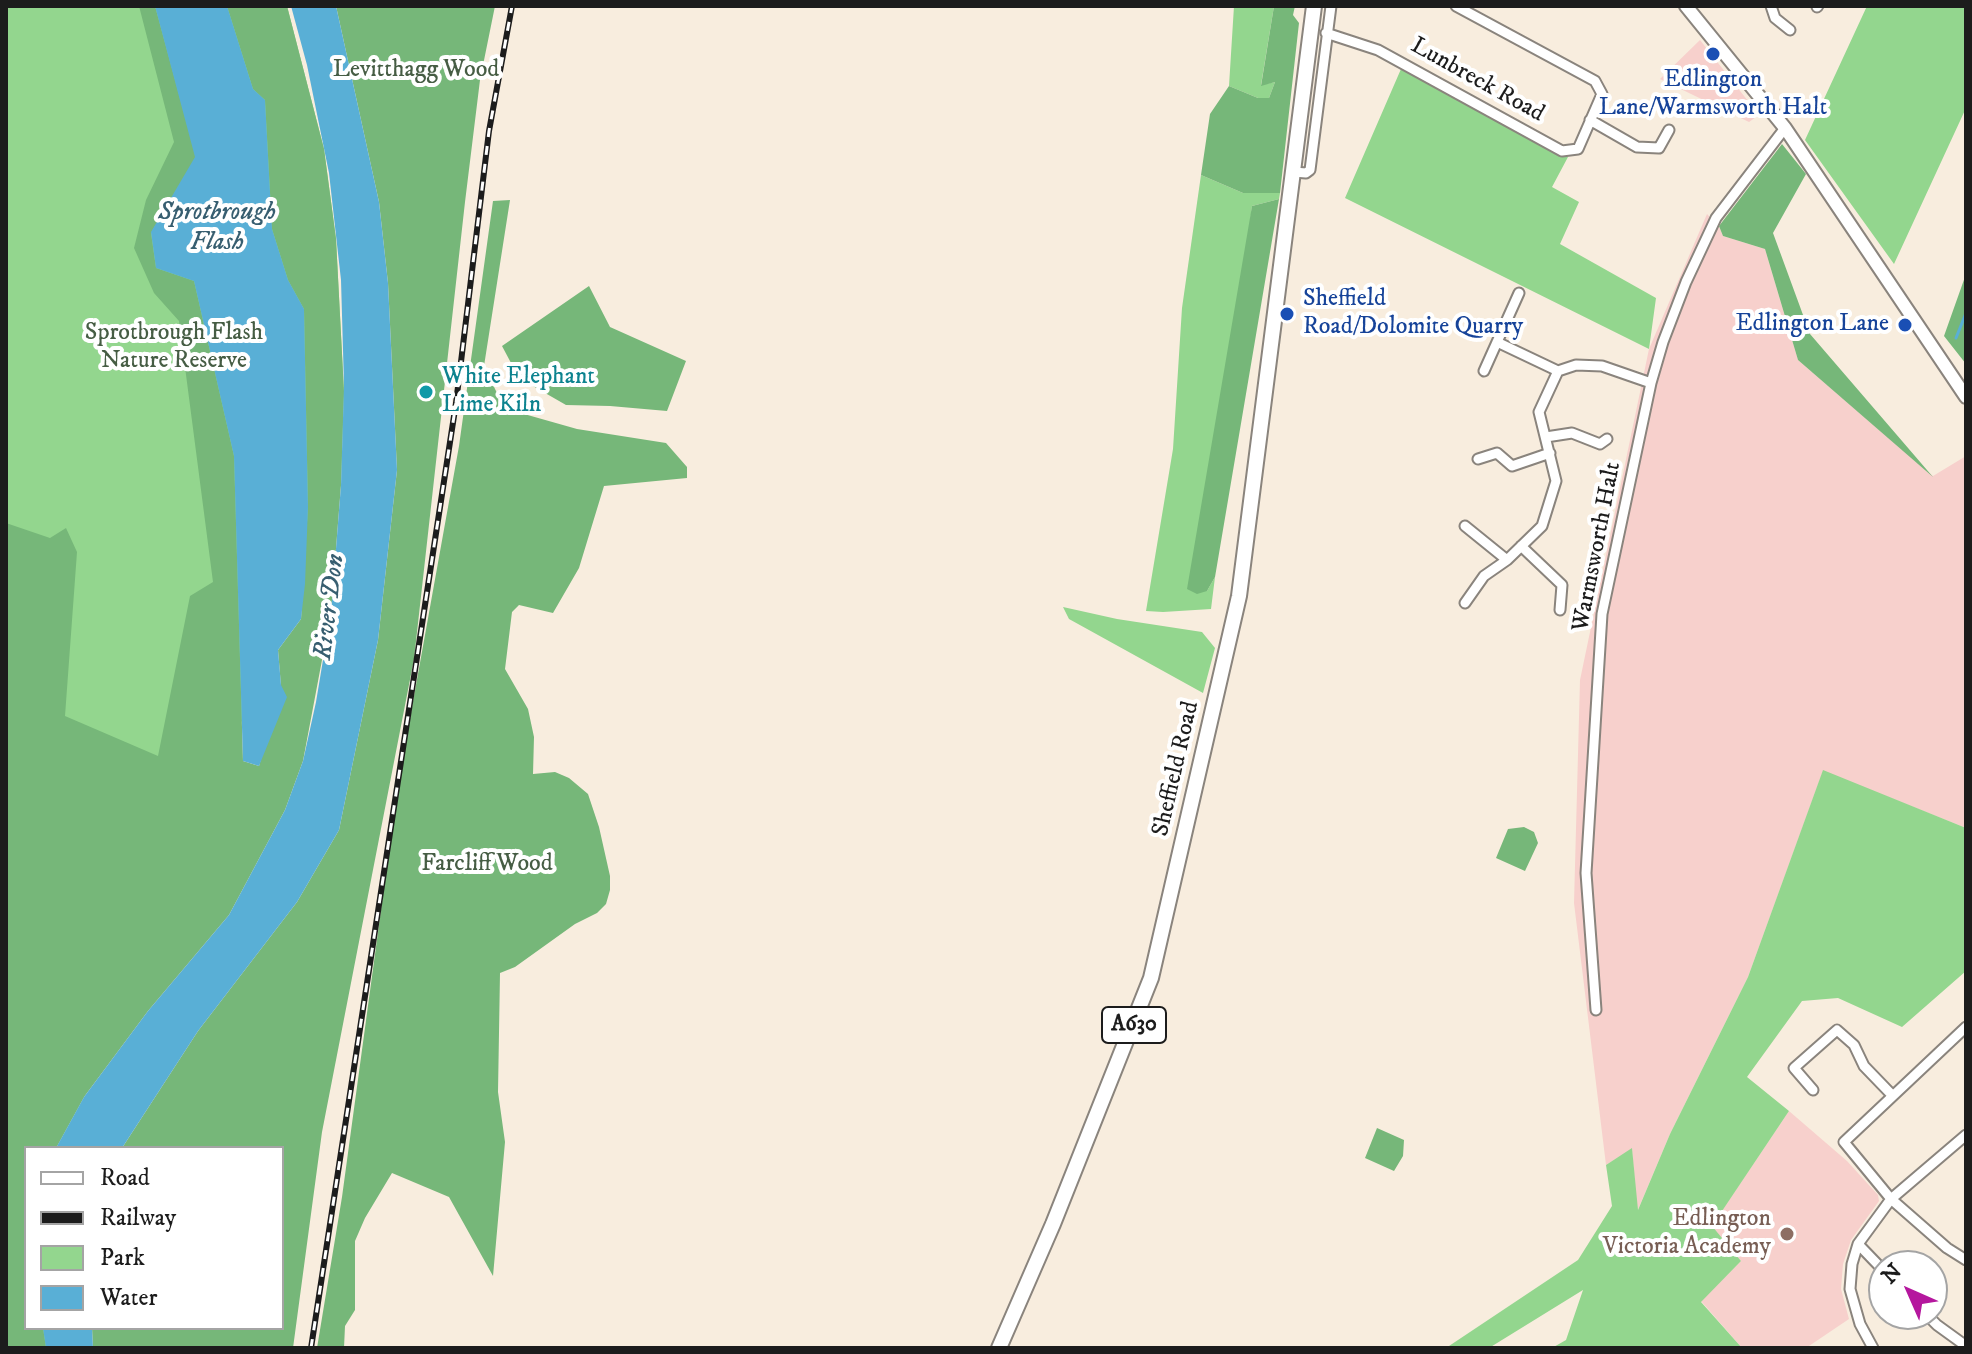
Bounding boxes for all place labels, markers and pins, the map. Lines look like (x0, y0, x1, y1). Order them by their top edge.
marker: Edlington Lane/Warmsworth Halt (1704, 45, 1722, 63)
place label: Edlington Lane/Warmsworth Halt (1599, 67, 1827, 123)
place label: Sheffield Road/Dolomite Quarry (1303, 286, 1523, 342)
marker: Sheffield Road/Dolomite Quarry (1278, 305, 1296, 323)
place label: Edlington Lane (1735, 311, 1889, 339)
marker: Edlington Lane (1896, 316, 1914, 334)
place label: White Elephant Lime Kiln (442, 364, 595, 420)
marker: White Elephant Lime Kiln (417, 383, 435, 401)
place label: Edlington Victoria Academy (1603, 1206, 1771, 1262)
marker: Edlington Victoria Academy (1778, 1225, 1796, 1243)

